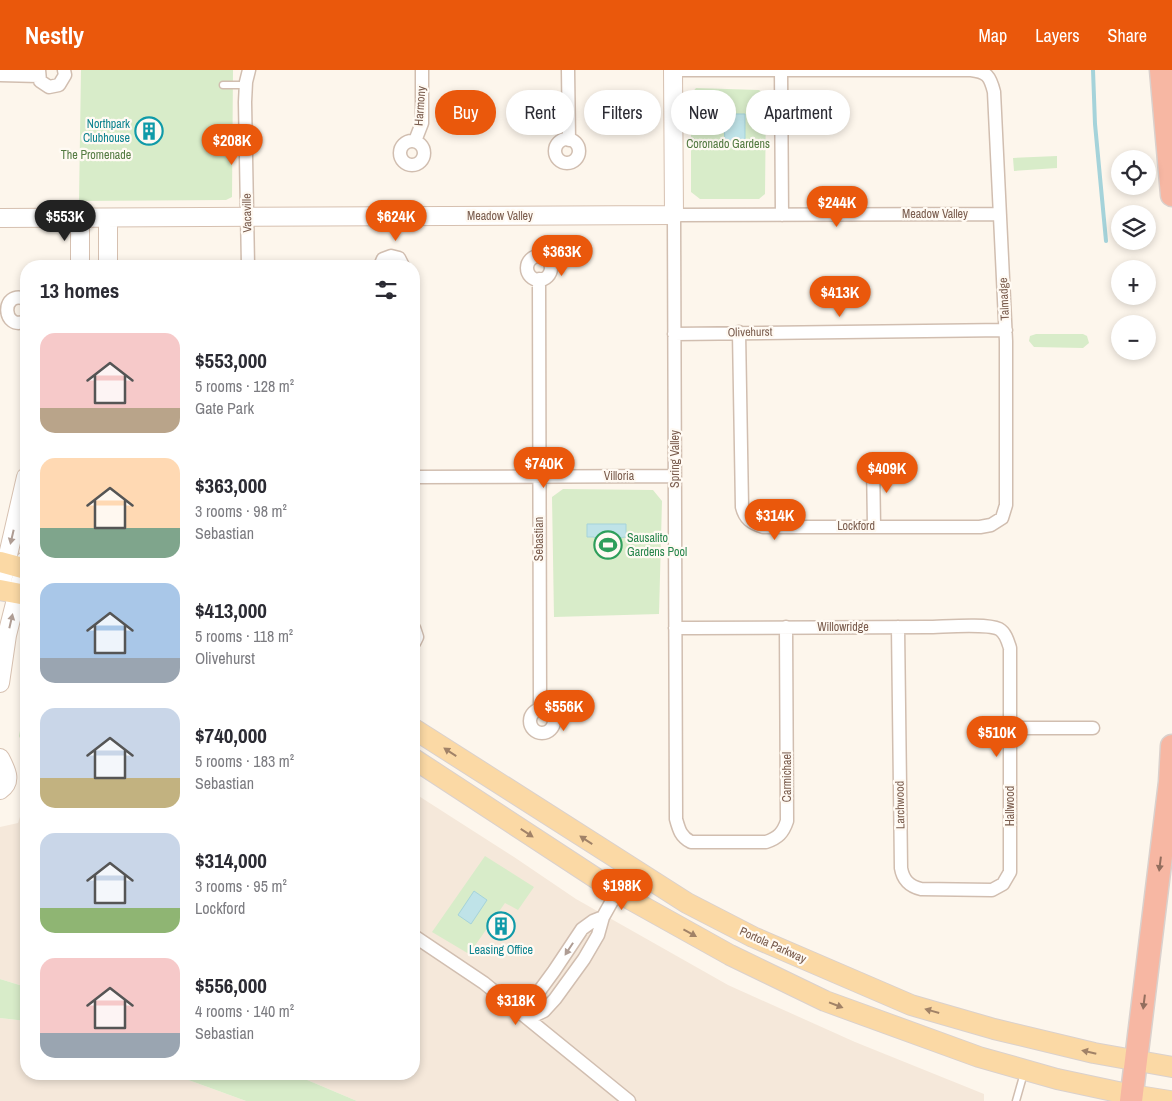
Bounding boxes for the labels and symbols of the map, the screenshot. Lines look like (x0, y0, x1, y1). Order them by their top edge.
street label: Harmony (411, 85, 429, 126)
place label: Northpark Clubhouse (83, 116, 130, 146)
building icon: Northpark Clubhouse (134, 116, 164, 146)
pin: $208K (197, 124, 267, 166)
park label: Coronado Gardens (686, 136, 770, 152)
park label: The Promenade (61, 147, 131, 163)
pin: $244K (802, 186, 872, 228)
street label: Vacaville (239, 193, 255, 233)
pin: $553K (30, 200, 100, 242)
pin: $624K (361, 200, 431, 242)
street label: Meadow Valley (902, 206, 968, 222)
street label: Meadow Valley (467, 208, 533, 224)
pin: $363K (527, 234, 597, 277)
pin: $413K (805, 276, 875, 318)
street label: Talmadge (995, 277, 1013, 321)
street label: Olivehurst (727, 324, 773, 340)
street label: Spring Valley (667, 430, 683, 488)
pin: $740K (509, 446, 579, 489)
pin: $409K (852, 452, 922, 494)
street label: Villoria (604, 468, 635, 484)
pin: $314K (740, 498, 810, 541)
street label: Sebastian (531, 517, 547, 561)
street label: Lockford (837, 518, 875, 534)
one-way arrow (8, 530, 16, 545)
sports icon: Sausalito Gardens Pool (593, 530, 623, 560)
place label: Sausalito Gardens Pool (627, 530, 687, 560)
one-way arrow (7, 613, 15, 628)
street label: Willowridge (817, 619, 869, 635)
pin: $556K (529, 690, 599, 732)
pin: $510K (962, 716, 1032, 758)
one-way arrow (443, 747, 457, 756)
street label: Carmichael (779, 752, 795, 802)
street label: Larchwood (892, 781, 908, 829)
street label: Hallwood (1002, 786, 1018, 826)
one-way arrow (521, 828, 534, 838)
one-way arrow (580, 835, 593, 845)
one-way arrow (1156, 856, 1164, 872)
pin: $198K (587, 868, 657, 911)
building icon: Leasing Office (486, 911, 516, 941)
street label: Portola Parkway (737, 923, 809, 967)
one-way arrow (683, 929, 697, 937)
place label: Leasing Office (469, 942, 533, 958)
one-way arrow (564, 942, 574, 956)
pin: $318K (481, 984, 551, 1026)
one-way arrow (1140, 995, 1148, 1011)
one-way arrow (828, 1002, 843, 1009)
one-way arrow (924, 1006, 939, 1014)
one-way arrow (1081, 1048, 1097, 1056)

